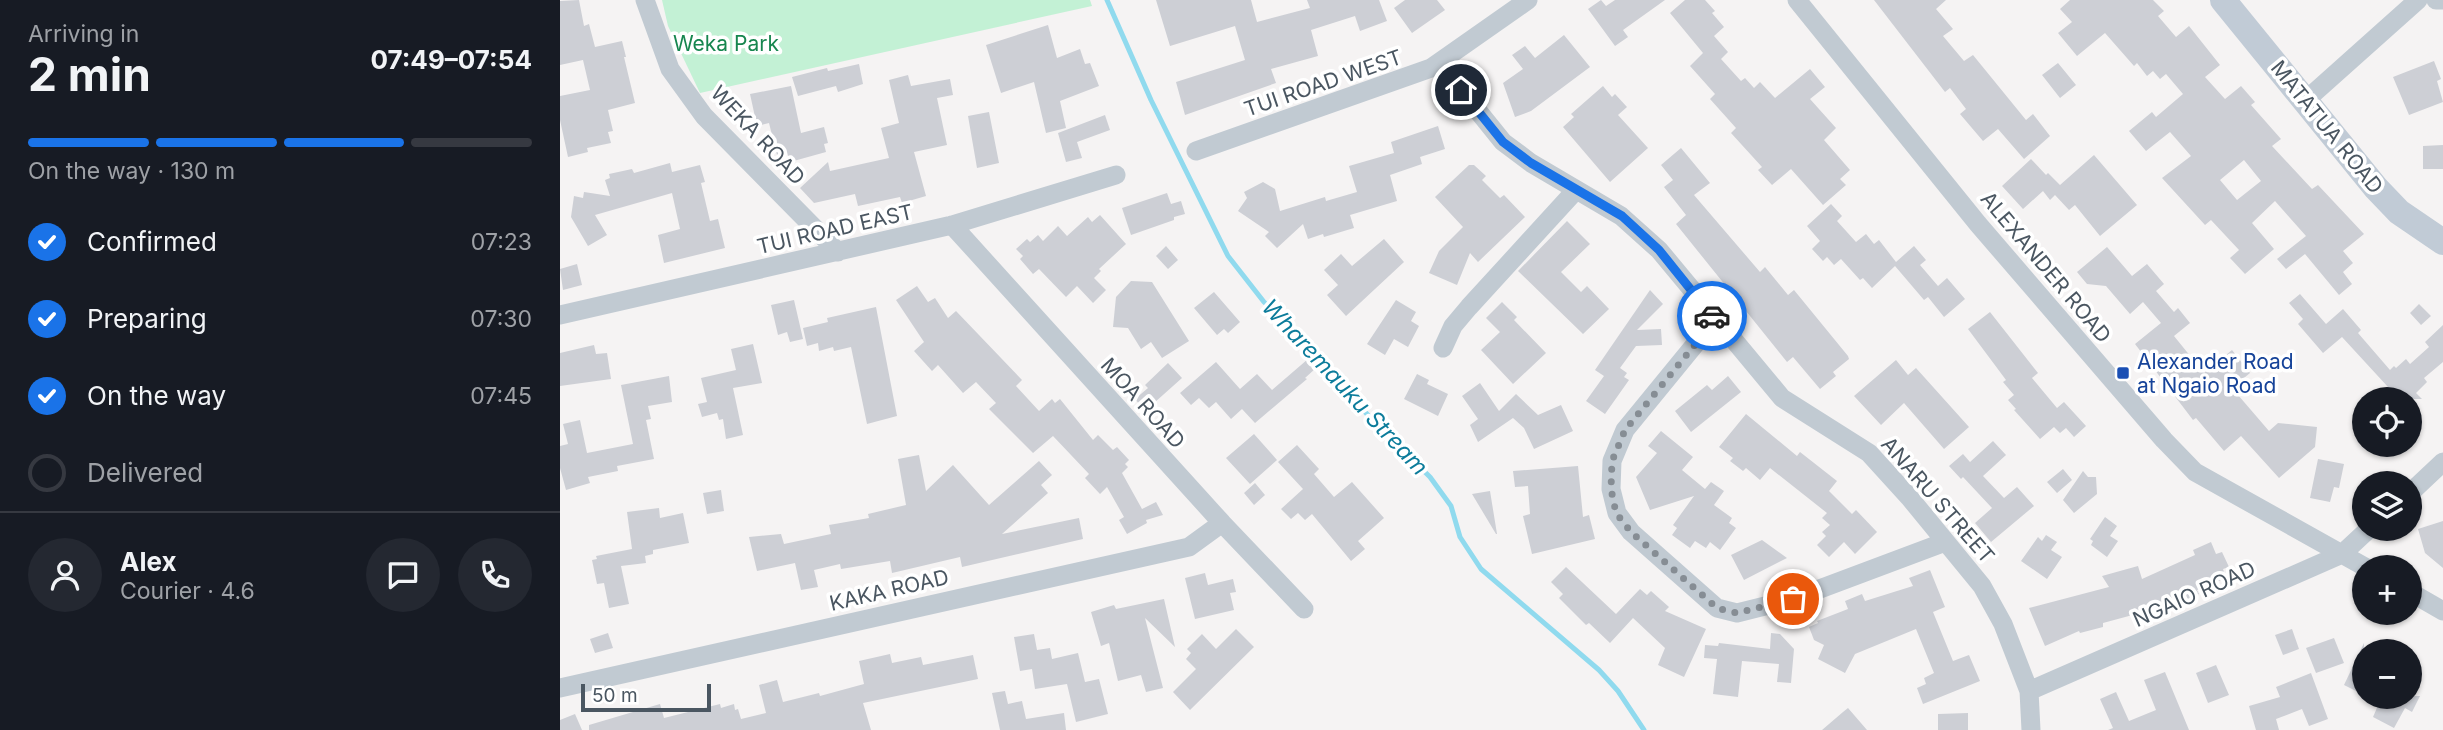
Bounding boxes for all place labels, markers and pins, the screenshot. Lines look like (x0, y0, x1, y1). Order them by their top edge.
pin (1431, 60, 1491, 120)
place label: Alexander Road at Ngaio Road (2137, 349, 2294, 398)
marker: Alexander Road at Ngaio Road (2115, 365, 2131, 381)
pin (1763, 569, 1823, 629)

